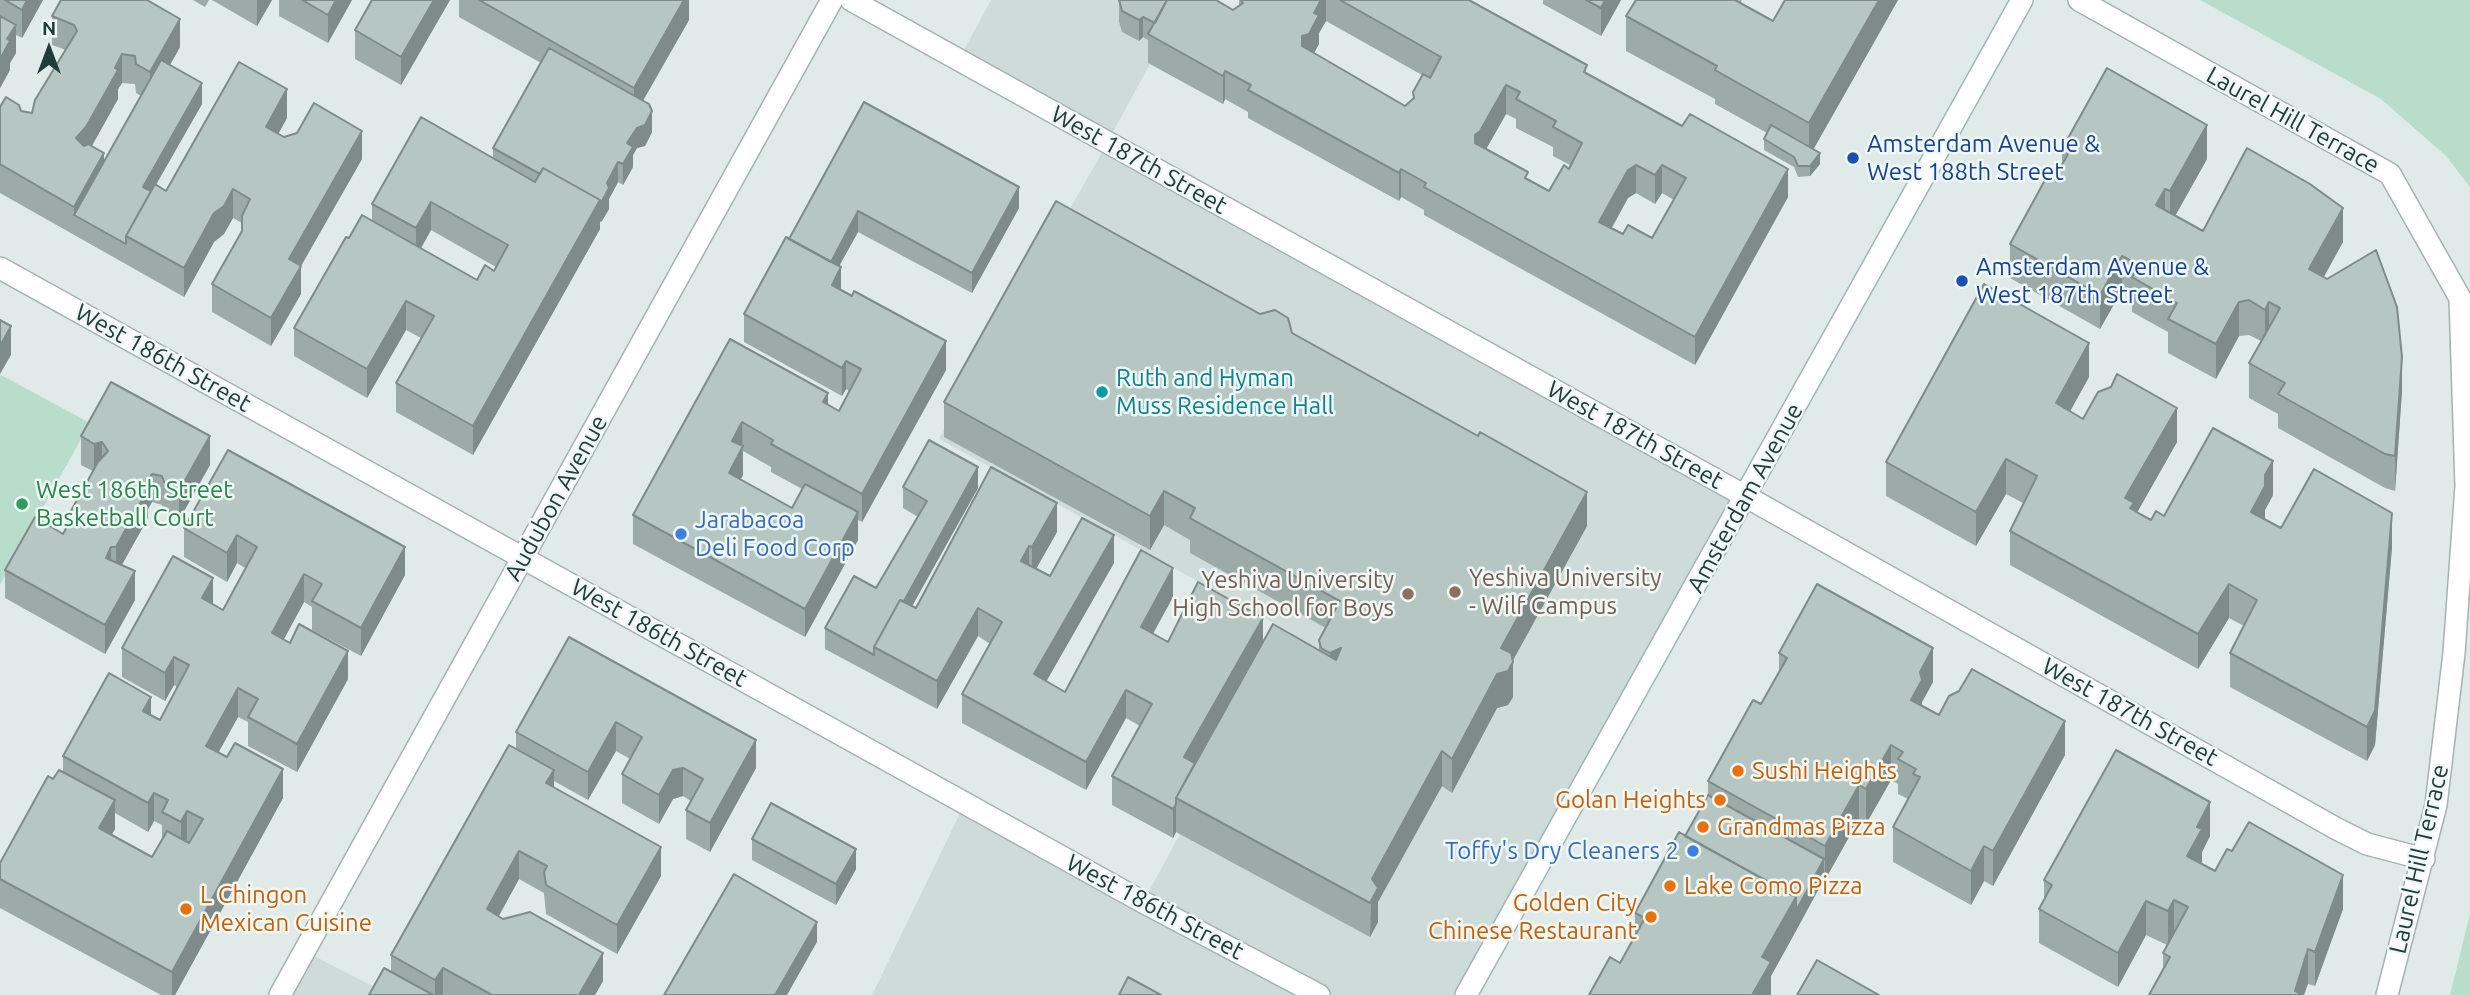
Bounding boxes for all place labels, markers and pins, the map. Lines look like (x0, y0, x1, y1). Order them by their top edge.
place label: Amsterdam Avenue & West 188th Street (1867, 130, 2100, 186)
marker: Amsterdam Avenue & West 188th Street (1845, 150, 1861, 166)
place label: Amsterdam Avenue & West 187th Street (1976, 253, 2209, 309)
marker: Amsterdam Avenue & West 187th Street (1954, 273, 1970, 289)
place label: Ruth and Hyman Muss Residence Hall (1116, 364, 1334, 420)
marker: Ruth and Hyman Muss Residence Hall (1094, 384, 1110, 400)
place label: West 186th Street Basketball Court (36, 476, 233, 532)
marker: West 186th Street Basketball Court (14, 496, 30, 512)
place label: Jarabacoa Deli Food Corp (695, 506, 855, 562)
marker: Jarabacoa Deli Food Corp (673, 526, 689, 542)
place label: Yeshiva University - Wilf Campus (1469, 564, 1662, 620)
place label: Yeshiva University High School for Boys (1172, 566, 1394, 622)
marker: Yeshiva University - Wilf Campus (1447, 584, 1463, 600)
marker: Yeshiva University High School for Boys (1400, 586, 1416, 602)
place label: Sushi Heights (1752, 757, 1897, 785)
marker: Sushi Heights (1730, 763, 1746, 779)
place label: Golan Heights (1555, 786, 1706, 814)
marker: Golan Heights (1712, 792, 1728, 808)
place label: Grandmas Pizza (1717, 813, 1886, 841)
marker: Grandmas Pizza (1695, 819, 1711, 835)
place label: Toffy's Dry Cleaners 2 (1445, 837, 1679, 865)
marker: Toffy's Dry Cleaners 2 (1685, 843, 1701, 859)
place label: Lake Como Pizza (1684, 872, 1863, 900)
marker: Lake Como Pizza (1662, 878, 1678, 894)
place label: L Chingon Mexican Cuisine (200, 881, 372, 937)
place label: Golden City Chinese Restaurant (1428, 889, 1637, 945)
marker: L Chingon Mexican Cuisine (178, 901, 194, 917)
marker: Golden City Chinese Restaurant (1643, 909, 1659, 925)

